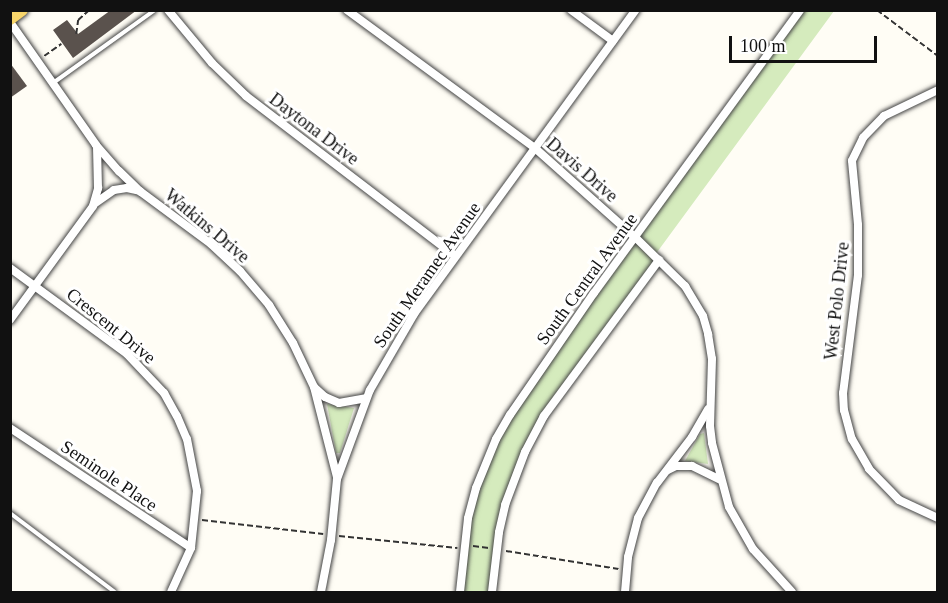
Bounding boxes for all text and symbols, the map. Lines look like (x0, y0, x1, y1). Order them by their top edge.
scale bar (732, 24, 880, 62)
text: 100 m (740, 36, 786, 56)
street label: Daytona Drive (265, 88, 363, 170)
street label: Davis Drive (542, 133, 622, 207)
street label: Watkins Drive (160, 184, 254, 268)
street label: South Meramec Avenue (368, 198, 486, 352)
street label: South Central Avenue (532, 208, 642, 350)
street label: West Polo Drive (820, 241, 854, 361)
street label: Crescent Drive (62, 283, 160, 369)
street label: Seminole Place (57, 436, 161, 516)

